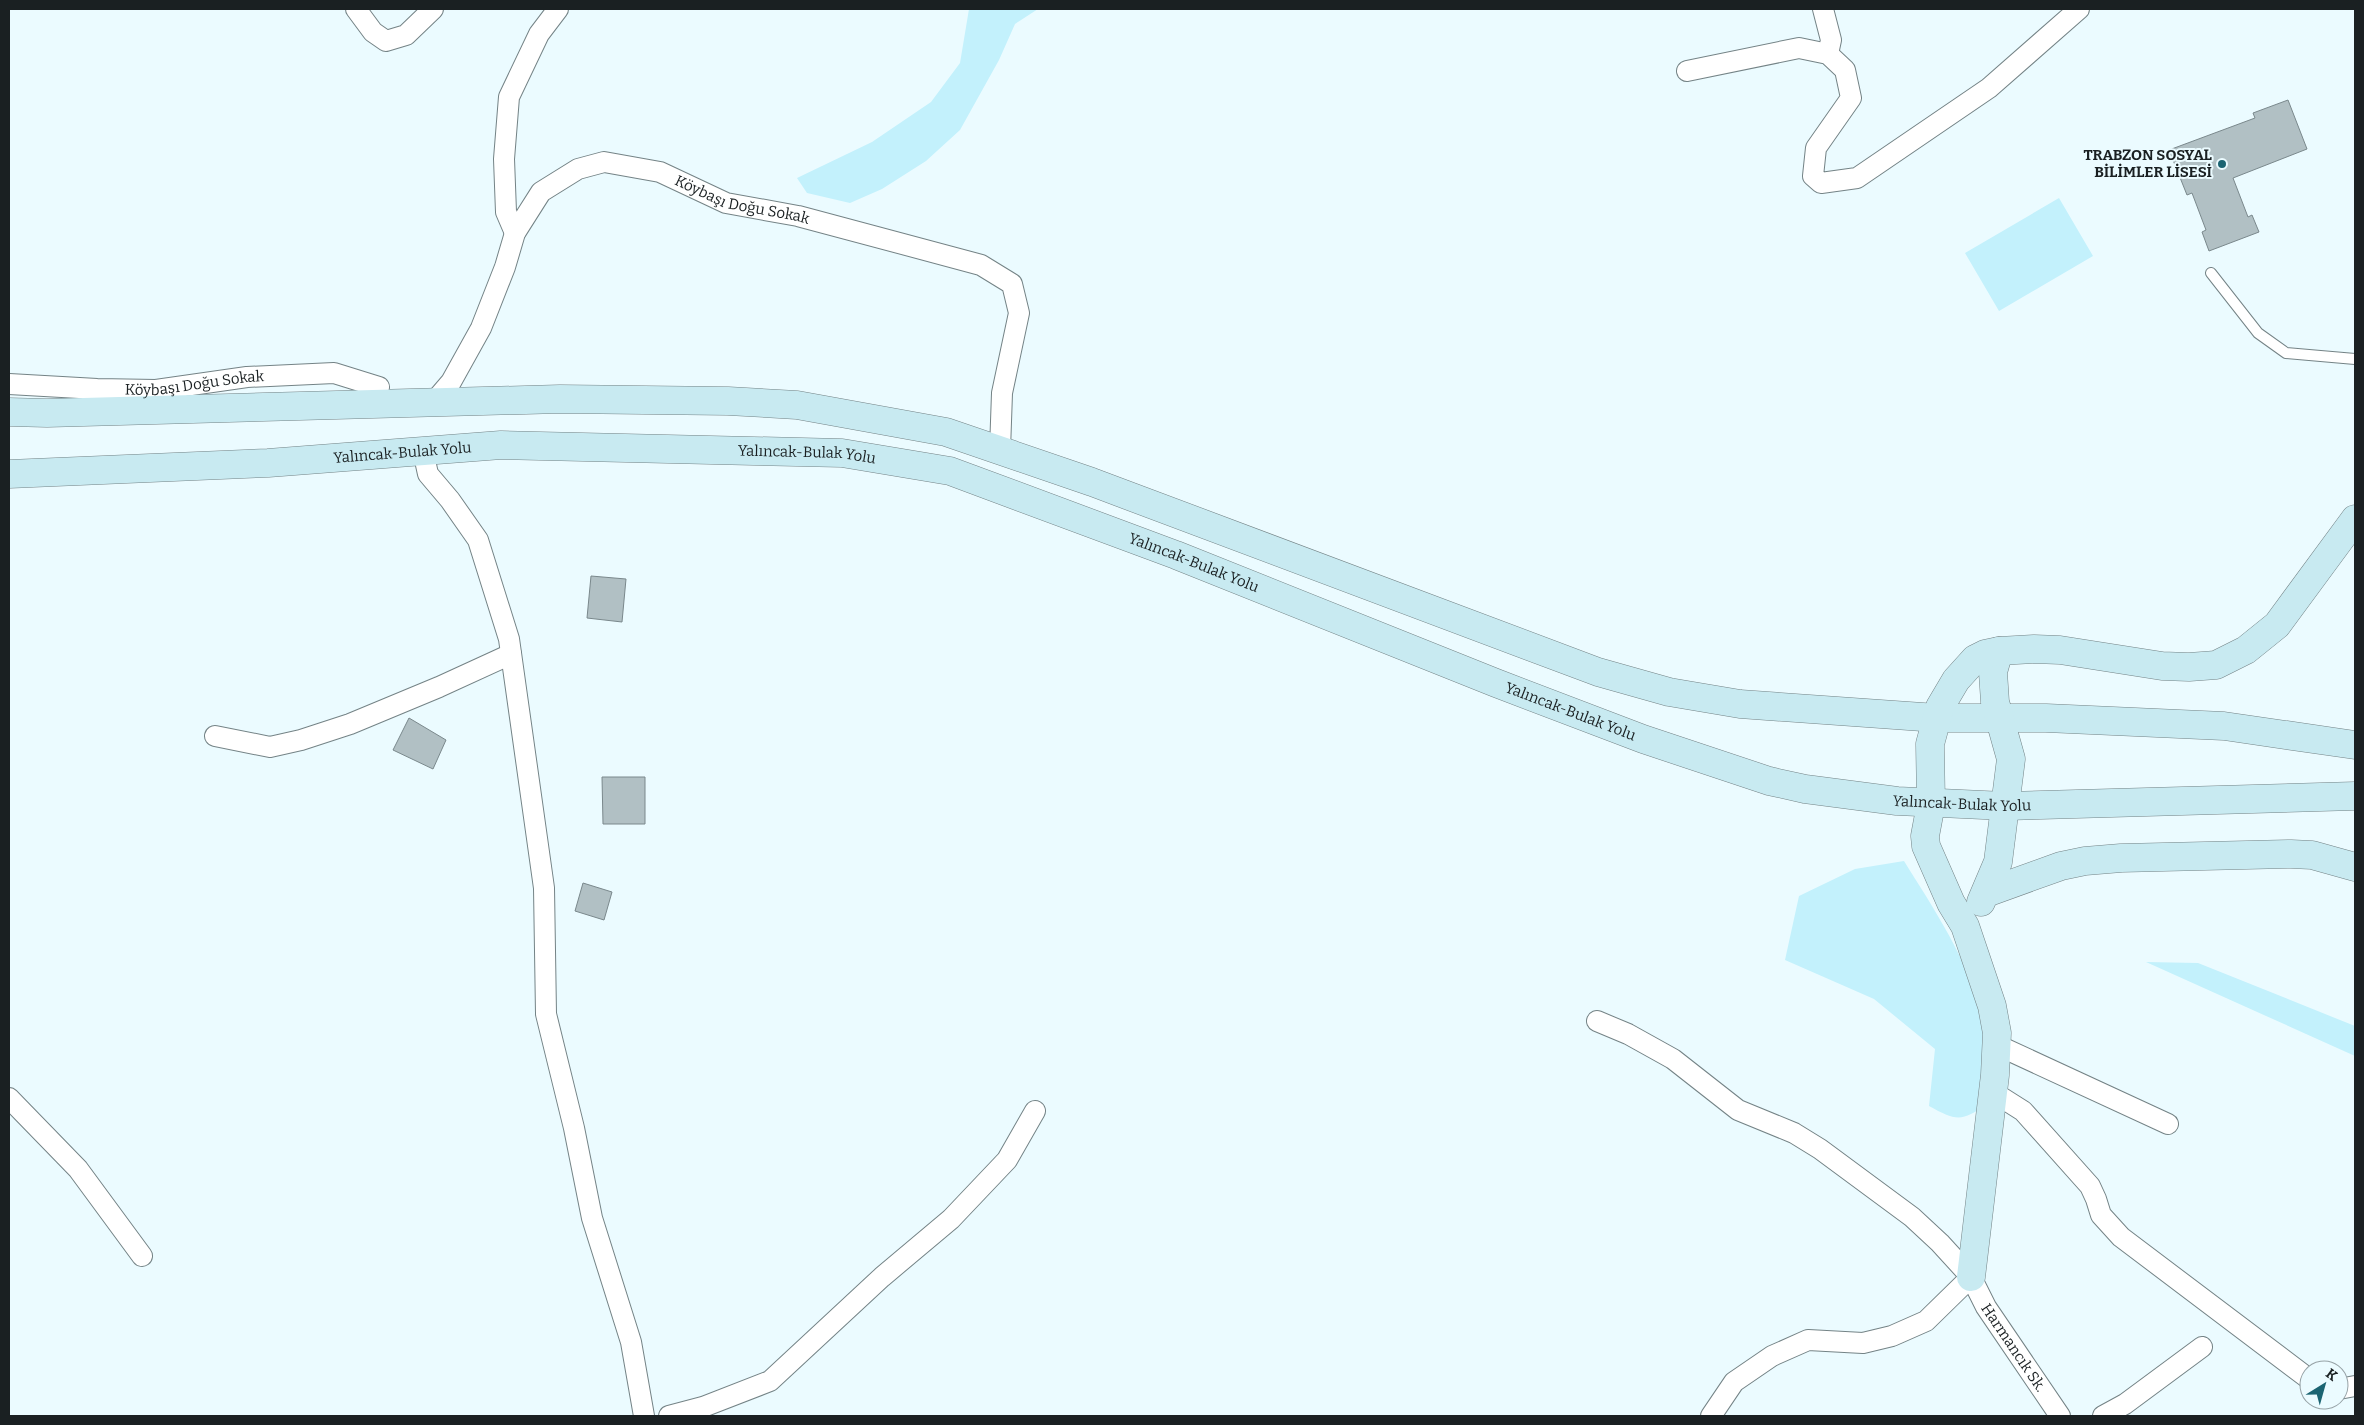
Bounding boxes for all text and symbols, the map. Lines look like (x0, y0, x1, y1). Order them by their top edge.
place label: TRABZON SOSYAL BİLİMLER LİSESİ (2084, 146, 2213, 181)
marker: TRABZON SOSYAL BİLİMLER LİSESİ (2216, 158, 2228, 170)
street label: Köybaşı Doğu Sokak (672, 171, 812, 228)
street label: Köybaşı Doğu Sokak (125, 367, 265, 399)
street label: Yalıncak-Bulak Yolu (333, 438, 472, 467)
street label: Yalıncak-Bulak Yolu (738, 442, 877, 468)
street label: Yalıncak-Bulak Yolu (1126, 529, 1262, 596)
street label: Yalıncak-Bulak Yolu (1503, 678, 1638, 744)
street label: Yalıncak-Bulak Yolu (1892, 792, 2031, 815)
street label: Harmancık Sk. (1977, 1300, 2050, 1395)
north arrow (2299, 1360, 2349, 1410)
text: K (2322, 1365, 2341, 1385)

